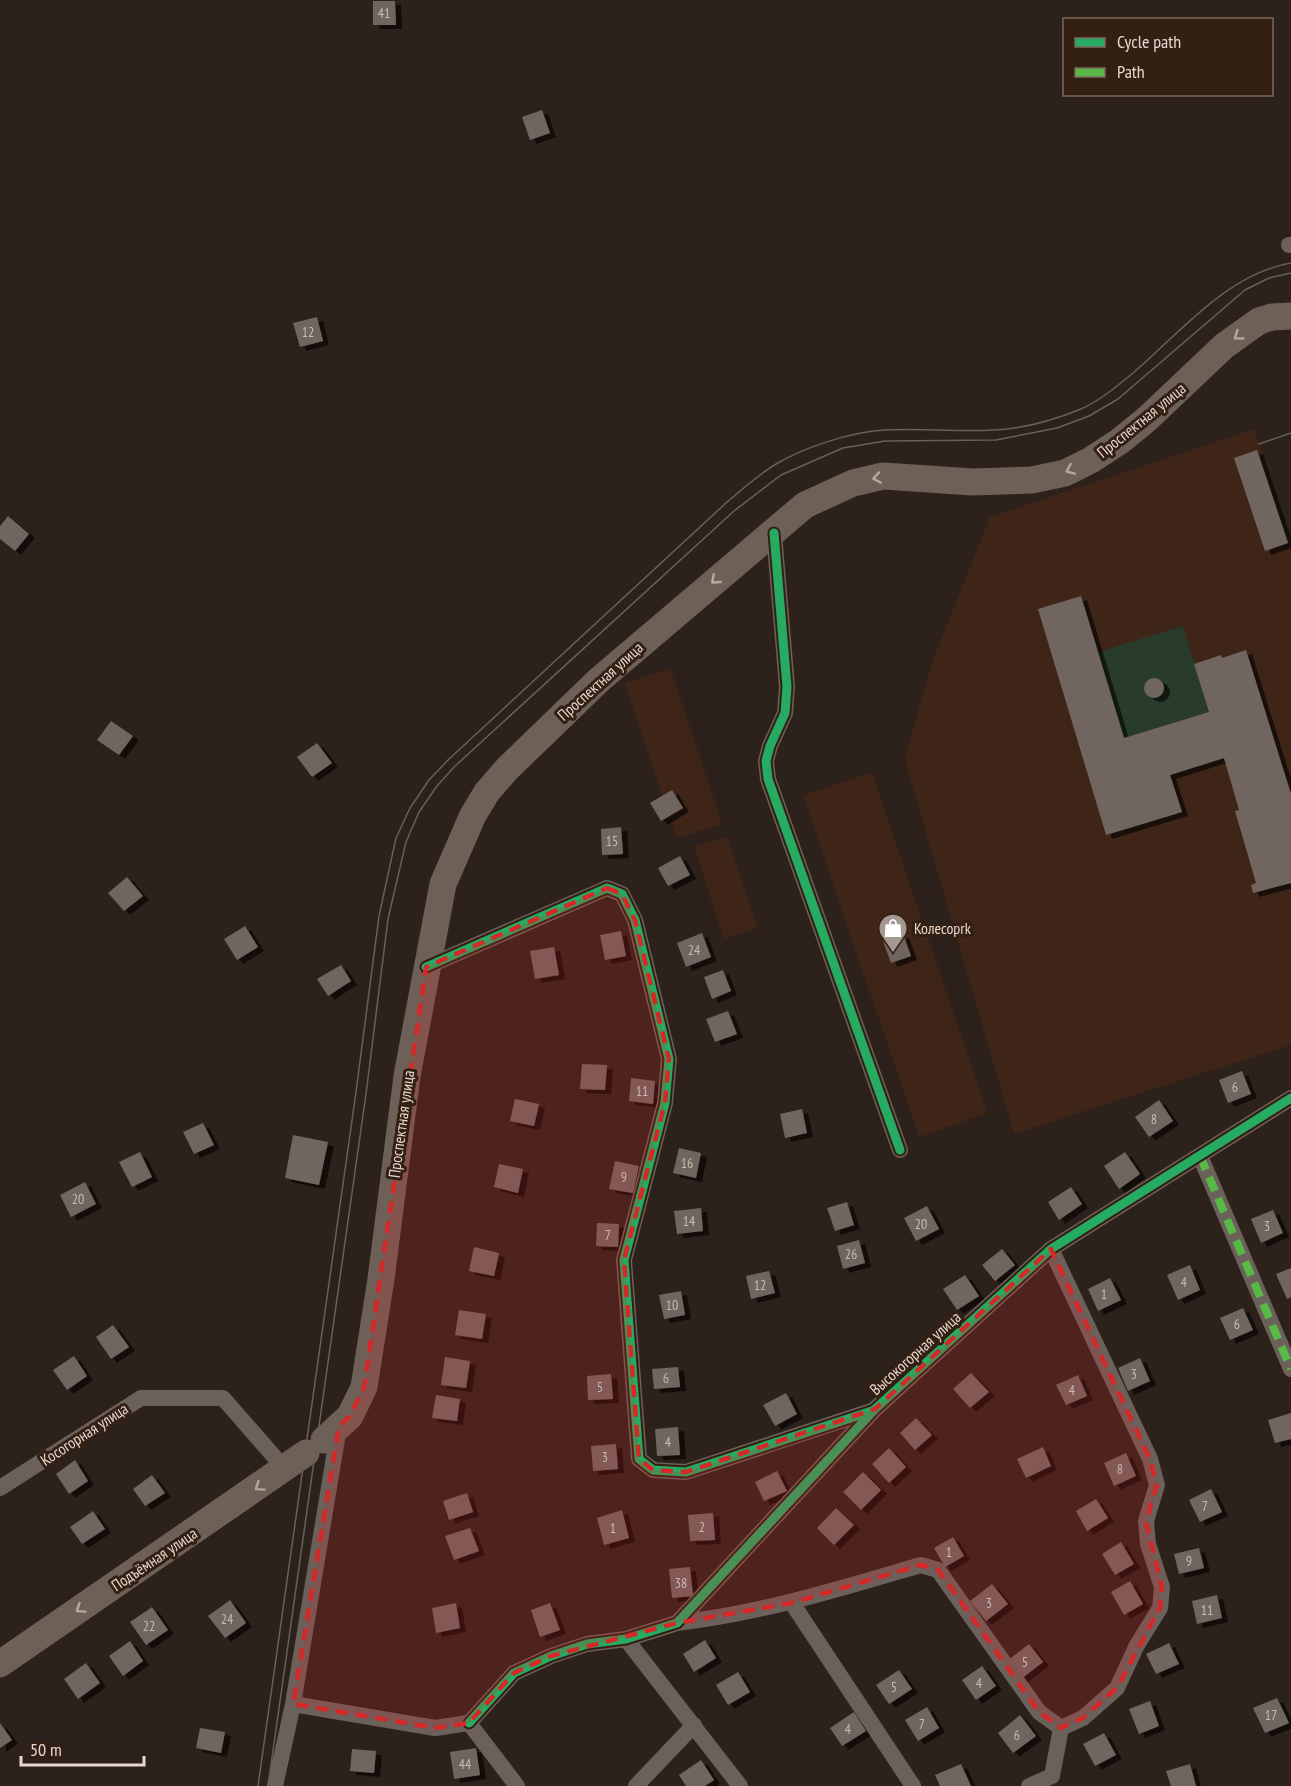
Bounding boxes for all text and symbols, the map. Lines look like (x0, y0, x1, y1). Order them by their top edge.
house number: 41 (378, 4, 390, 22)
legend (1063, 18, 1273, 96)
text: Cycle path (1117, 30, 1181, 53)
text: Path (1117, 60, 1145, 83)
house number: 12 (302, 323, 314, 341)
one-way arrow (1234, 329, 1245, 340)
street label: Проспектная улица (1093, 378, 1189, 462)
one-way arrow (1066, 463, 1077, 475)
one-way arrow (872, 471, 882, 484)
one-way arrow (711, 573, 722, 584)
street label: Проспектная улица (553, 637, 647, 725)
house number: 15 (606, 832, 618, 850)
shop icon: Колесоprk (877, 912, 909, 954)
place label: Колесоprk (914, 918, 972, 938)
house number: 24 (688, 941, 701, 959)
street label: Проспектная улица (384, 1069, 418, 1179)
house number: 6 (1232, 1078, 1238, 1096)
house number: 11 (636, 1082, 648, 1100)
house number: 8 (1151, 1110, 1157, 1128)
house number: 16 (681, 1154, 693, 1172)
house number: 9 (621, 1168, 627, 1186)
house number: 20 (72, 1190, 84, 1208)
house number: 14 (683, 1212, 696, 1230)
house number: 20 (915, 1215, 927, 1233)
house number: 3 (1264, 1217, 1270, 1235)
house number: 7 (605, 1226, 611, 1244)
house number: 26 (845, 1245, 857, 1263)
house number: 4 (1181, 1273, 1188, 1291)
house number: 12 (754, 1276, 766, 1294)
house number: 1 (1101, 1285, 1107, 1303)
house number: 10 (666, 1296, 678, 1314)
street label: Высокогорная улица (865, 1307, 965, 1399)
house number: 6 (1234, 1315, 1240, 1333)
house number: 3 (1131, 1365, 1137, 1383)
house number: 6 (663, 1369, 669, 1387)
house number: 5 (597, 1378, 603, 1396)
house number: 4 (1069, 1381, 1076, 1399)
street label: Косогорная улица (36, 1398, 132, 1470)
house number: 4 (665, 1433, 672, 1451)
house number: 3 (602, 1448, 608, 1466)
house number: 8 (1117, 1460, 1123, 1478)
one-way arrow (254, 1480, 265, 1491)
house number: 7 (1202, 1497, 1208, 1515)
house number: 2 (699, 1518, 705, 1536)
house number: 1 (610, 1519, 616, 1537)
street label: Подъёмная улица (107, 1523, 201, 1595)
house number: 1 (946, 1543, 952, 1561)
house number: 9 (1186, 1552, 1192, 1570)
house number: 38 (675, 1574, 687, 1592)
house number: 3 (986, 1594, 992, 1612)
house number: 11 (1201, 1601, 1213, 1619)
one-way arrow (76, 1602, 87, 1613)
house number: 24 (221, 1610, 234, 1628)
house number: 22 (143, 1617, 155, 1635)
house number: 5 (1022, 1653, 1028, 1671)
house number: 4 (976, 1674, 983, 1692)
house number: 5 (891, 1678, 897, 1696)
house number: 17 (1265, 1706, 1277, 1724)
house number: 7 (919, 1715, 925, 1733)
house number: 4 (845, 1720, 852, 1738)
house number: 6 (1014, 1726, 1020, 1744)
scale bar (21, 1729, 144, 1767)
text: 50 m (30, 1738, 62, 1761)
house number: 44 (459, 1755, 472, 1773)

